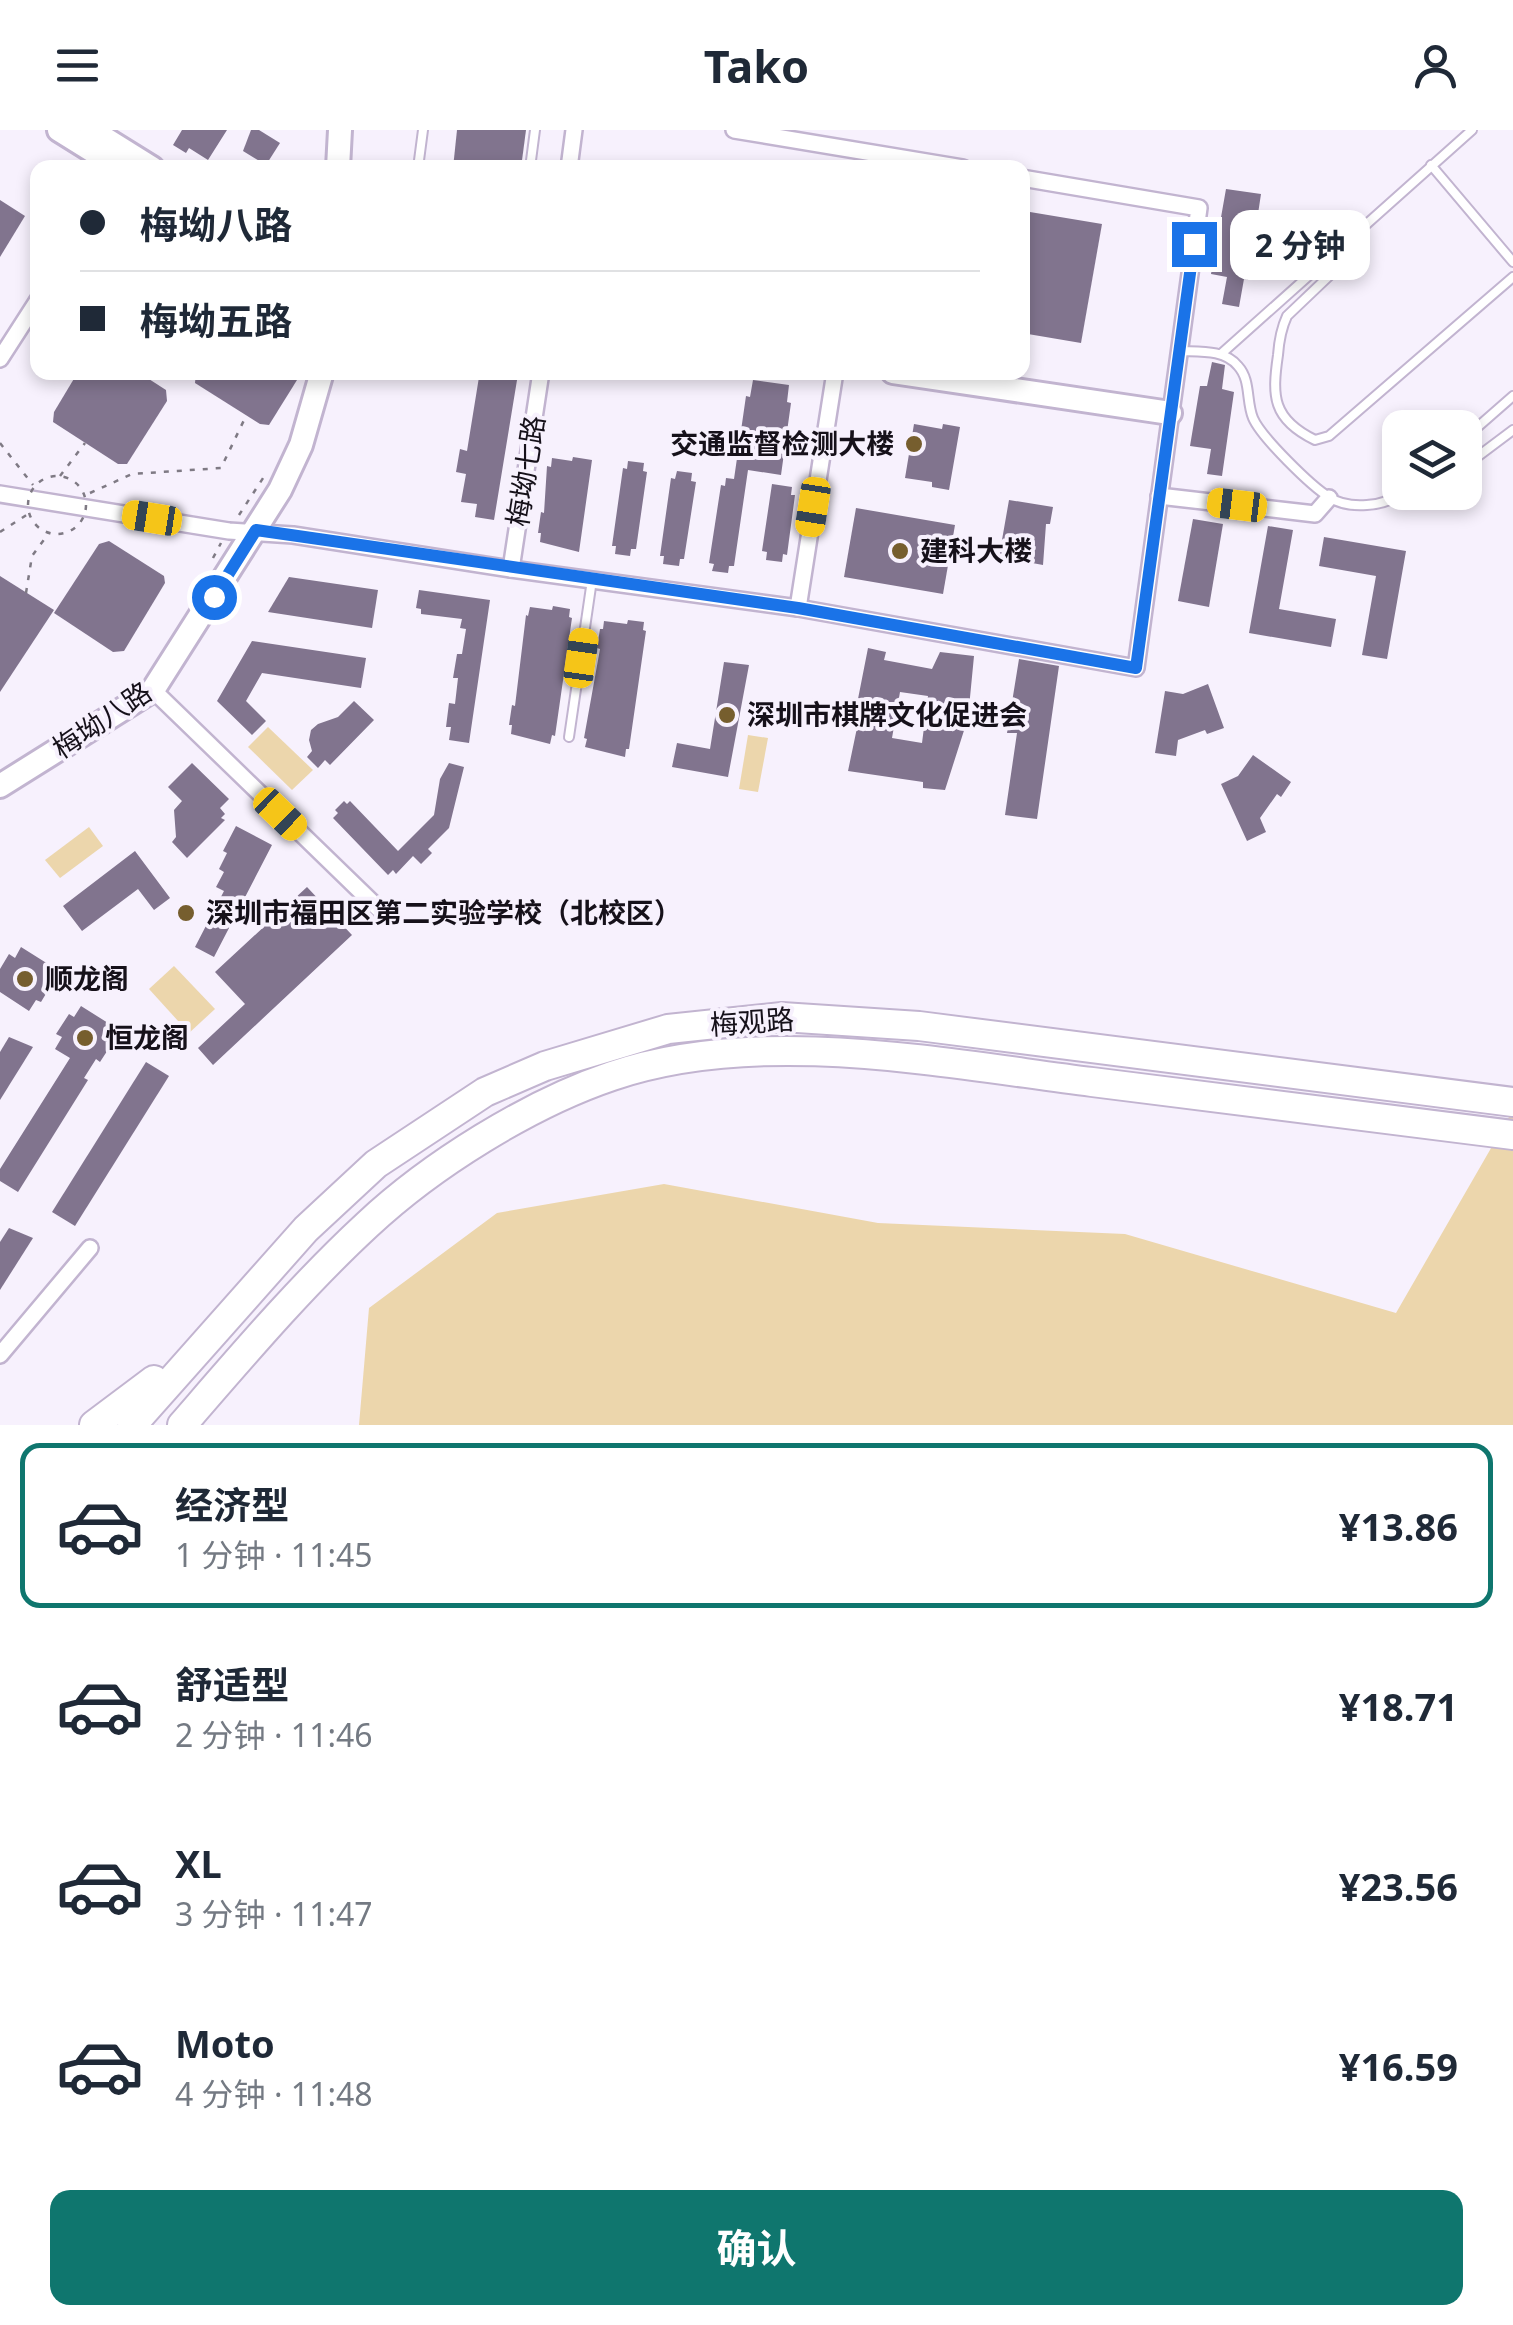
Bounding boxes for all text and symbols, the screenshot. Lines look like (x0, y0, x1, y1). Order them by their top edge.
text: Tako (704, 35, 809, 96)
icon: menu (50, 38, 105, 93)
icon: person (1408, 38, 1463, 93)
text: 梅坳八路 (140, 198, 292, 250)
callout: 2 分钟 (1229, 209, 1369, 279)
route end (1172, 222, 1217, 267)
text: 2 分钟 (1255, 223, 1345, 266)
text: 梅坳五路 (140, 294, 292, 346)
map controls (1382, 410, 1482, 510)
button: layers (1382, 410, 1482, 510)
street label: 梅坳七路 (497, 413, 553, 529)
place label: 交通监督检测大楼 (670, 424, 894, 462)
marker: 交通监督检测大楼 (903, 433, 925, 455)
car (793, 475, 833, 539)
car (1205, 486, 1269, 524)
car (120, 498, 184, 538)
place label: 建科大楼 (920, 531, 1032, 569)
marker: 建科大楼 (889, 540, 911, 562)
route start (192, 575, 237, 620)
car (562, 626, 600, 690)
street label: 梅坳八路 (44, 672, 158, 766)
place label: 深圳市棋牌文化促进会 (747, 695, 1027, 733)
marker: 深圳市棋牌文化促进会 (716, 704, 738, 726)
car (248, 782, 312, 846)
place label: 深圳市福田区第二实验学校（北校区） (206, 893, 682, 931)
marker: 深圳市福田区第二实验学校（北校区） (175, 902, 197, 924)
place label: 顺龙阁 (45, 959, 129, 997)
marker: 顺龙阁 (14, 968, 36, 990)
street label: 梅观路 (709, 999, 795, 1043)
place label: 恒龙阁 (105, 1018, 189, 1056)
marker: 恒龙阁 (74, 1027, 96, 1049)
text: 经济型 (175, 1478, 289, 1530)
icon: car (55, 1481, 145, 1571)
text: ¥13.86 (1339, 1500, 1458, 1552)
text: 1 分钟 · 11:45 (175, 1533, 373, 1576)
text: 舒适型 (175, 1658, 289, 1710)
icon: car (55, 1661, 145, 1751)
text: ¥18.71 (1339, 1680, 1458, 1732)
text: 2 分钟 · 11:46 (175, 1713, 373, 1756)
text: XL (175, 1837, 222, 1889)
icon: car (55, 1841, 145, 1931)
text: ¥23.56 (1339, 1860, 1458, 1912)
text: 3 分钟 · 11:47 (175, 1892, 373, 1935)
text: Moto (175, 2017, 275, 2069)
icon: car (55, 2021, 145, 2111)
text: ¥16.59 (1339, 2040, 1458, 2092)
text: 4 分钟 · 11:48 (175, 2072, 373, 2115)
button: 确认 (50, 2190, 1463, 2305)

